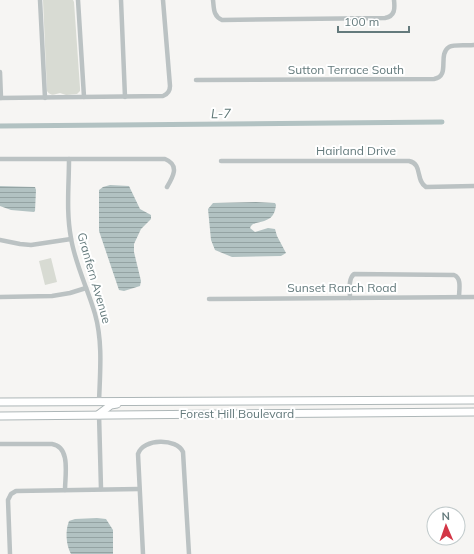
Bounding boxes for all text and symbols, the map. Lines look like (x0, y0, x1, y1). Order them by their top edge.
scale bar (338, 8, 409, 34)
text: 100 m (344, 14, 379, 29)
street label: Sutton Terrace South (288, 62, 404, 77)
water label: L-7 (211, 105, 231, 121)
street label: Hairland Drive (316, 143, 396, 158)
street label: Granfern Avenue (74, 231, 115, 325)
street label: Sunset Ranch Road (287, 280, 397, 295)
street label: Forest Hill Boulevard (180, 406, 294, 421)
north arrow (426, 506, 466, 546)
text: N (441, 509, 450, 523)

